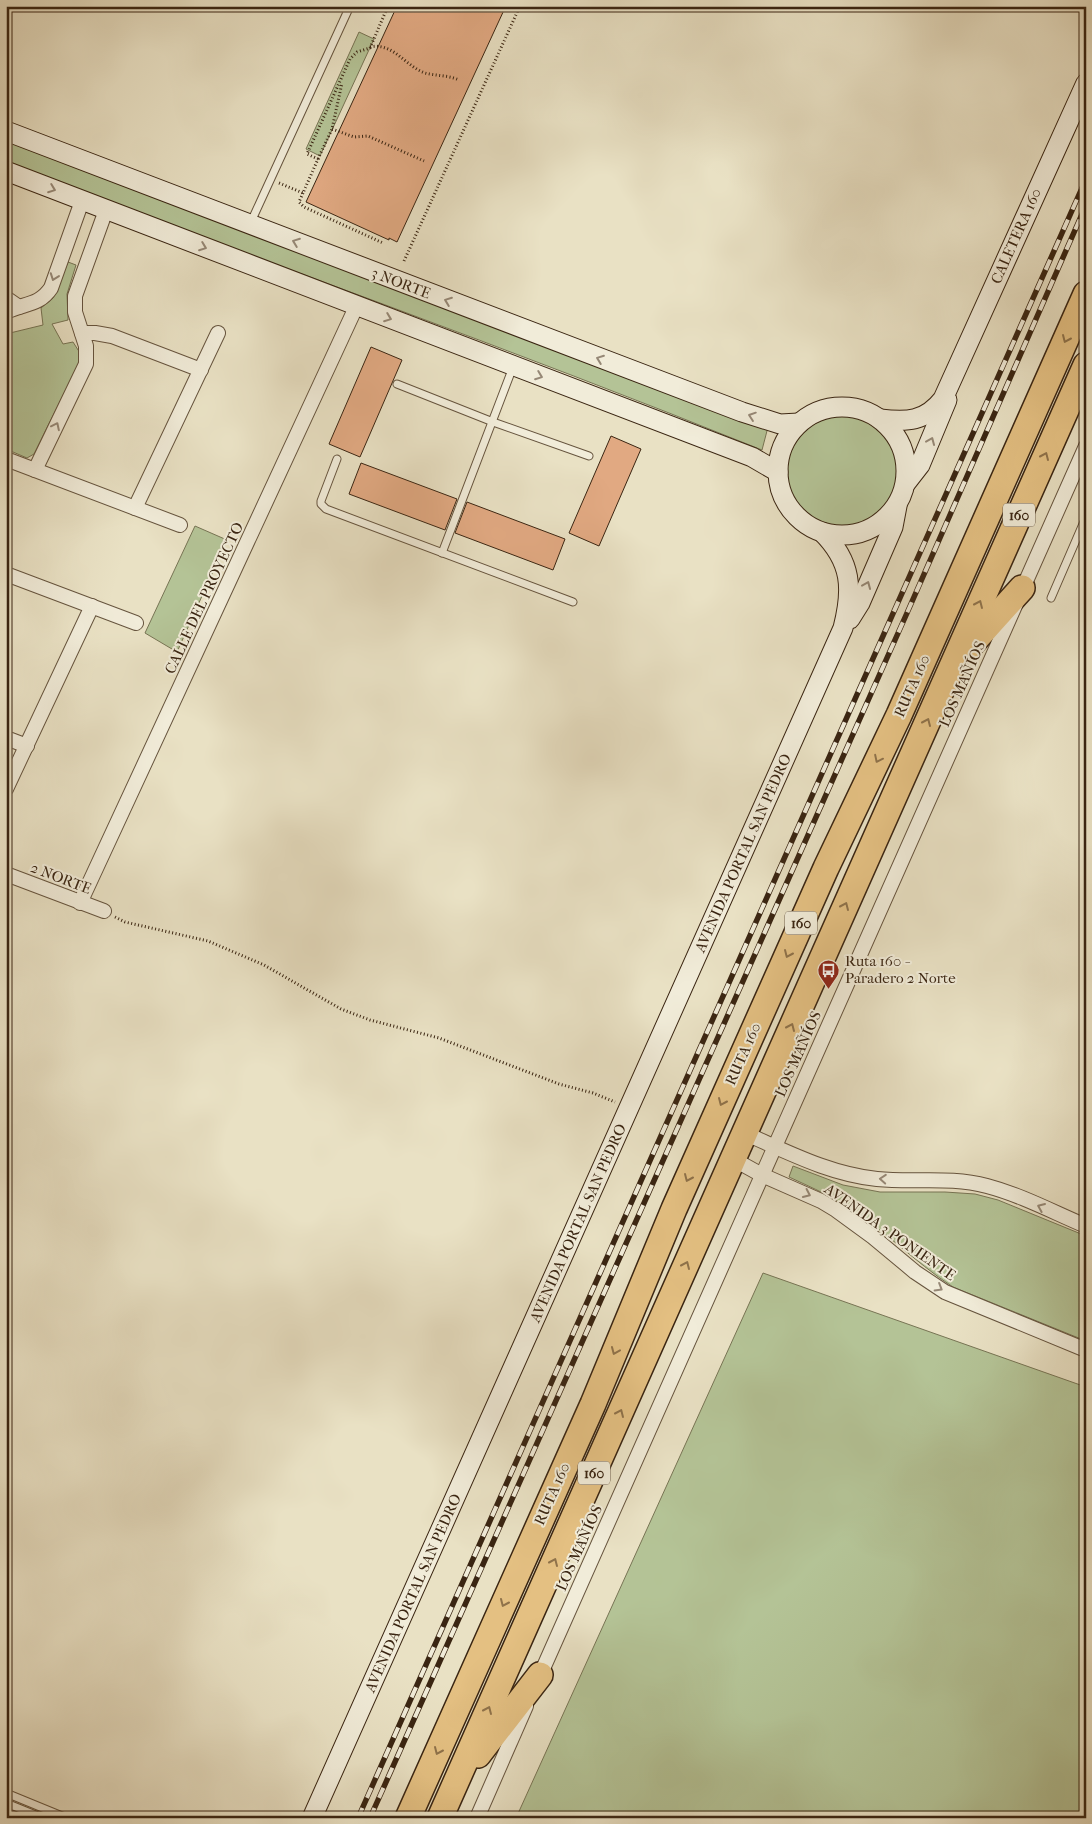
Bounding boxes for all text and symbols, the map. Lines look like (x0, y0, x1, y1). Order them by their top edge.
one-way arrow (47, 183, 56, 193)
street label: CALETERA 160 (987, 185, 1045, 287)
one-way arrow (292, 238, 301, 249)
one-way arrow (198, 241, 207, 252)
street label: 3 NORTE (369, 263, 433, 303)
one-way arrow (50, 272, 60, 281)
one-way arrow (444, 297, 453, 307)
one-way arrow (383, 313, 391, 323)
one-way arrow (1062, 334, 1073, 343)
one-way arrow (596, 354, 605, 365)
one-way arrow (535, 370, 543, 380)
one-way arrow (748, 411, 757, 421)
one-way arrow (50, 422, 60, 431)
one-way arrow (924, 437, 935, 446)
one-way arrow (1039, 452, 1050, 461)
road number: 160 (1003, 504, 1035, 526)
street label: CALLE DEL PROYECTO (161, 519, 247, 677)
one-way arrow (862, 582, 872, 590)
one-way arrow (973, 600, 983, 609)
street label: LOS MAÑÍOS (935, 638, 989, 730)
street label: RUTA 160 (890, 652, 934, 720)
one-way arrow (920, 718, 931, 727)
street label: AVENIDA PORTAL SAN PEDRO (691, 751, 795, 956)
one-way arrow (874, 754, 884, 763)
street label: 2 NORTE (28, 858, 94, 898)
one-way arrow (838, 902, 849, 911)
road number: 160 (785, 911, 817, 934)
one-way arrow (783, 949, 794, 958)
place label: Ruta 160 - Paradero 2 Norte (845, 952, 956, 987)
bus stop icon: Ruta 160 - Paradero 2 Norte (817, 958, 841, 989)
street label: LOS MAÑÍOS (771, 1008, 825, 1100)
street label: RUTA 160 (721, 1020, 765, 1088)
one-way arrow (785, 1023, 796, 1032)
one-way arrow (717, 1097, 728, 1106)
street label: AVENIDA PORTAL SAN PEDRO (526, 1121, 630, 1326)
one-way arrow (683, 1173, 694, 1182)
one-way arrow (879, 1174, 887, 1185)
street label: AVENIDA 3 PONIENTE (820, 1179, 959, 1284)
one-way arrow (802, 1188, 811, 1198)
one-way arrow (1037, 1202, 1046, 1213)
one-way arrow (680, 1261, 691, 1270)
one-way arrow (933, 1282, 942, 1291)
one-way arrow (611, 1346, 621, 1354)
one-way arrow (614, 1409, 625, 1418)
street label: RUTA 160 (530, 1460, 574, 1528)
road number: 160 (578, 1462, 610, 1485)
street label: AVENIDA PORTAL SAN PEDRO (361, 1491, 465, 1696)
street label: LOS MAÑÍOS (552, 1502, 606, 1594)
one-way arrow (548, 1558, 559, 1567)
one-way arrow (500, 1598, 510, 1607)
one-way arrow (482, 1706, 493, 1715)
one-way arrow (433, 1746, 444, 1755)

